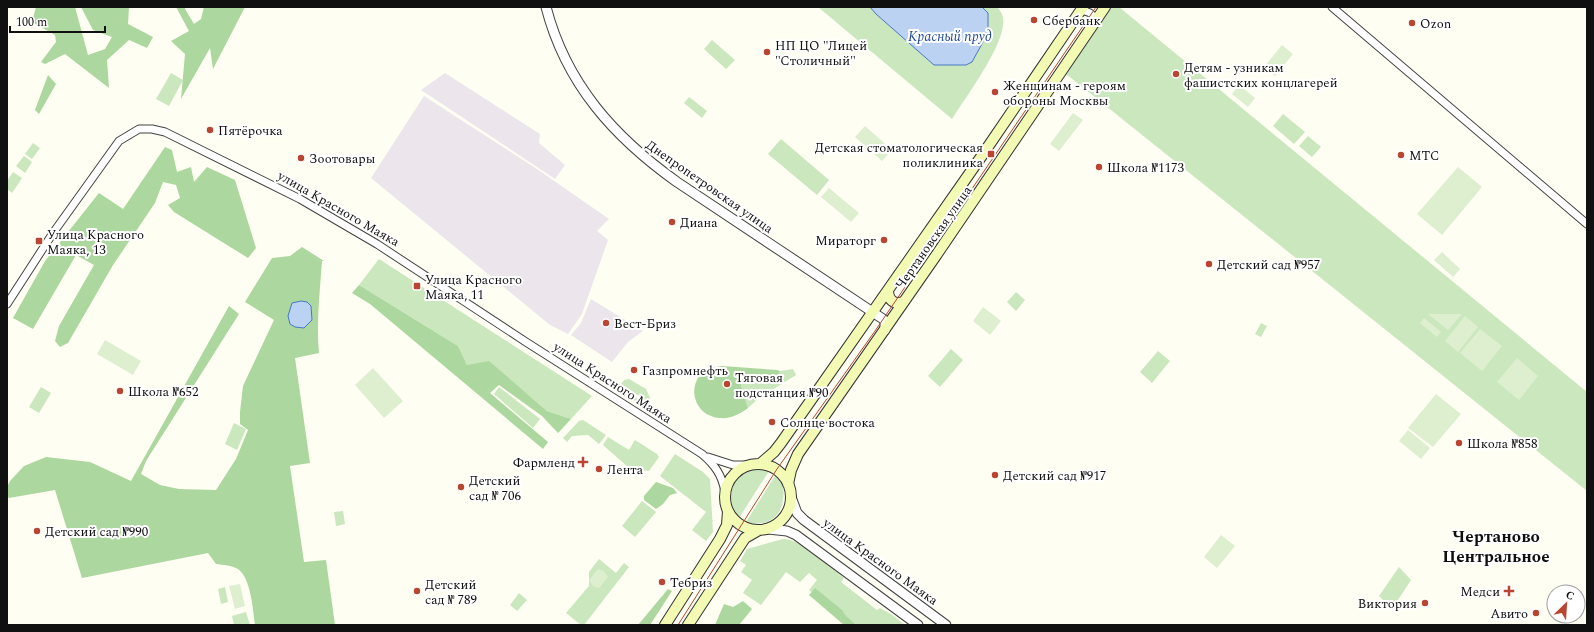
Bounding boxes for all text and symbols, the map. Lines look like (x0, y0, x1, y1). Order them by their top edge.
scale bar (10, 8, 105, 34)
place label: Сбербанк (1042, 11, 1101, 31)
text: 100 m (16, 13, 47, 32)
place label: Ozon (1420, 14, 1452, 34)
marker: Сбербанк (1029, 15, 1039, 25)
marker: Ozon (1407, 18, 1417, 28)
water label: Красный пруд (908, 26, 992, 47)
place label: НП ЦО "Лицей "Столичный" (775, 36, 867, 71)
marker: НП ЦО "Лицей "Столичный" (762, 47, 772, 57)
place label: Детям - узникам фашистских концлагерей (1184, 58, 1338, 93)
marker: Детям - узникам фашистских концлагерей (1171, 69, 1181, 79)
place label: Женщинам - героям обороны Москвы (1003, 76, 1126, 111)
marker: Женщинам - героям обороны Москвы (990, 87, 1000, 97)
place label: Пятёрочка (218, 121, 283, 141)
marker: Пятёрочка (205, 125, 215, 135)
street label: Днепропетровская улица (642, 135, 778, 239)
place label: Детская стоматологическая поликлиника (815, 138, 984, 173)
place label: МТС (1409, 146, 1440, 166)
place label: Зоотовары (309, 149, 375, 169)
marker: Детская стоматологическая поликлиника (986, 149, 996, 159)
marker: МТС (1396, 150, 1406, 160)
marker: Зоотовары (296, 153, 306, 163)
place label: Школа №1173 (1107, 158, 1184, 178)
marker: Школа №1173 (1094, 162, 1104, 172)
street label: улица Красного Маяка (273, 165, 404, 252)
street label: Чертановская улица (891, 181, 977, 293)
place label: Диана (680, 213, 718, 233)
marker: Диана (667, 217, 677, 227)
place label: Улица Красного Маяка, 13 (47, 225, 144, 260)
place label: Мираторг (815, 231, 876, 251)
marker: Мираторг (879, 235, 889, 245)
marker: Улица Красного Маяка, 13 (34, 236, 44, 246)
place label: Детский сад №957 (1217, 255, 1320, 275)
marker: Детский сад №957 (1204, 259, 1214, 269)
place label: Улица Красного Маяка, 11 (425, 270, 522, 305)
marker: Улица Красного Маяка, 11 (412, 281, 422, 291)
place label: Вест-Бриз (614, 314, 676, 334)
marker: Вест-Бриз (601, 318, 611, 328)
street label: улица Красного Маяка (548, 336, 676, 429)
place label: Газпромнефть (642, 361, 729, 381)
marker: Газпромнефть (629, 365, 639, 375)
place label: Тяговая подстанция №90 (735, 368, 829, 403)
marker: Тяговая подстанция №90 (722, 379, 732, 389)
place label: Школа №652 (128, 382, 198, 402)
marker: Школа №652 (115, 386, 125, 396)
place label: Солнце востока (780, 413, 876, 433)
marker: Солнце востока (767, 417, 777, 427)
place label: Школа №858 (1467, 434, 1537, 454)
marker: Школа №858 (1454, 438, 1464, 448)
place label: Фармленд (513, 453, 575, 473)
marker: Фармленд (578, 457, 588, 467)
place label: Лента (607, 460, 644, 480)
marker: Лента (594, 464, 604, 474)
place label: Детский сад №917 (1003, 466, 1106, 486)
marker: Детский сад №917 (990, 470, 1000, 480)
place label: Детский сад № 706 (469, 471, 522, 506)
marker: Детский сад № 706 (456, 482, 466, 492)
street label: улица Красного Маяка (818, 513, 943, 611)
place label: Детский сад №990 (45, 522, 149, 542)
district label: Чертаново Центральное (1442, 524, 1550, 570)
marker: Детский сад №990 (32, 526, 42, 536)
place label: Тебриз (670, 573, 712, 593)
place label: Детский сад № 789 (425, 575, 478, 610)
marker: Тебриз (657, 577, 667, 587)
place label: Медси (1460, 582, 1500, 602)
north arrow (1546, 584, 1586, 624)
marker: Медси (1503, 585, 1515, 597)
marker: Детский сад № 789 (412, 586, 422, 596)
text: С (1563, 586, 1577, 605)
place label: Виктория (1358, 594, 1417, 614)
marker: Виктория (1420, 598, 1430, 608)
place label: Авито (1491, 604, 1528, 624)
marker: Авито (1531, 608, 1541, 618)

